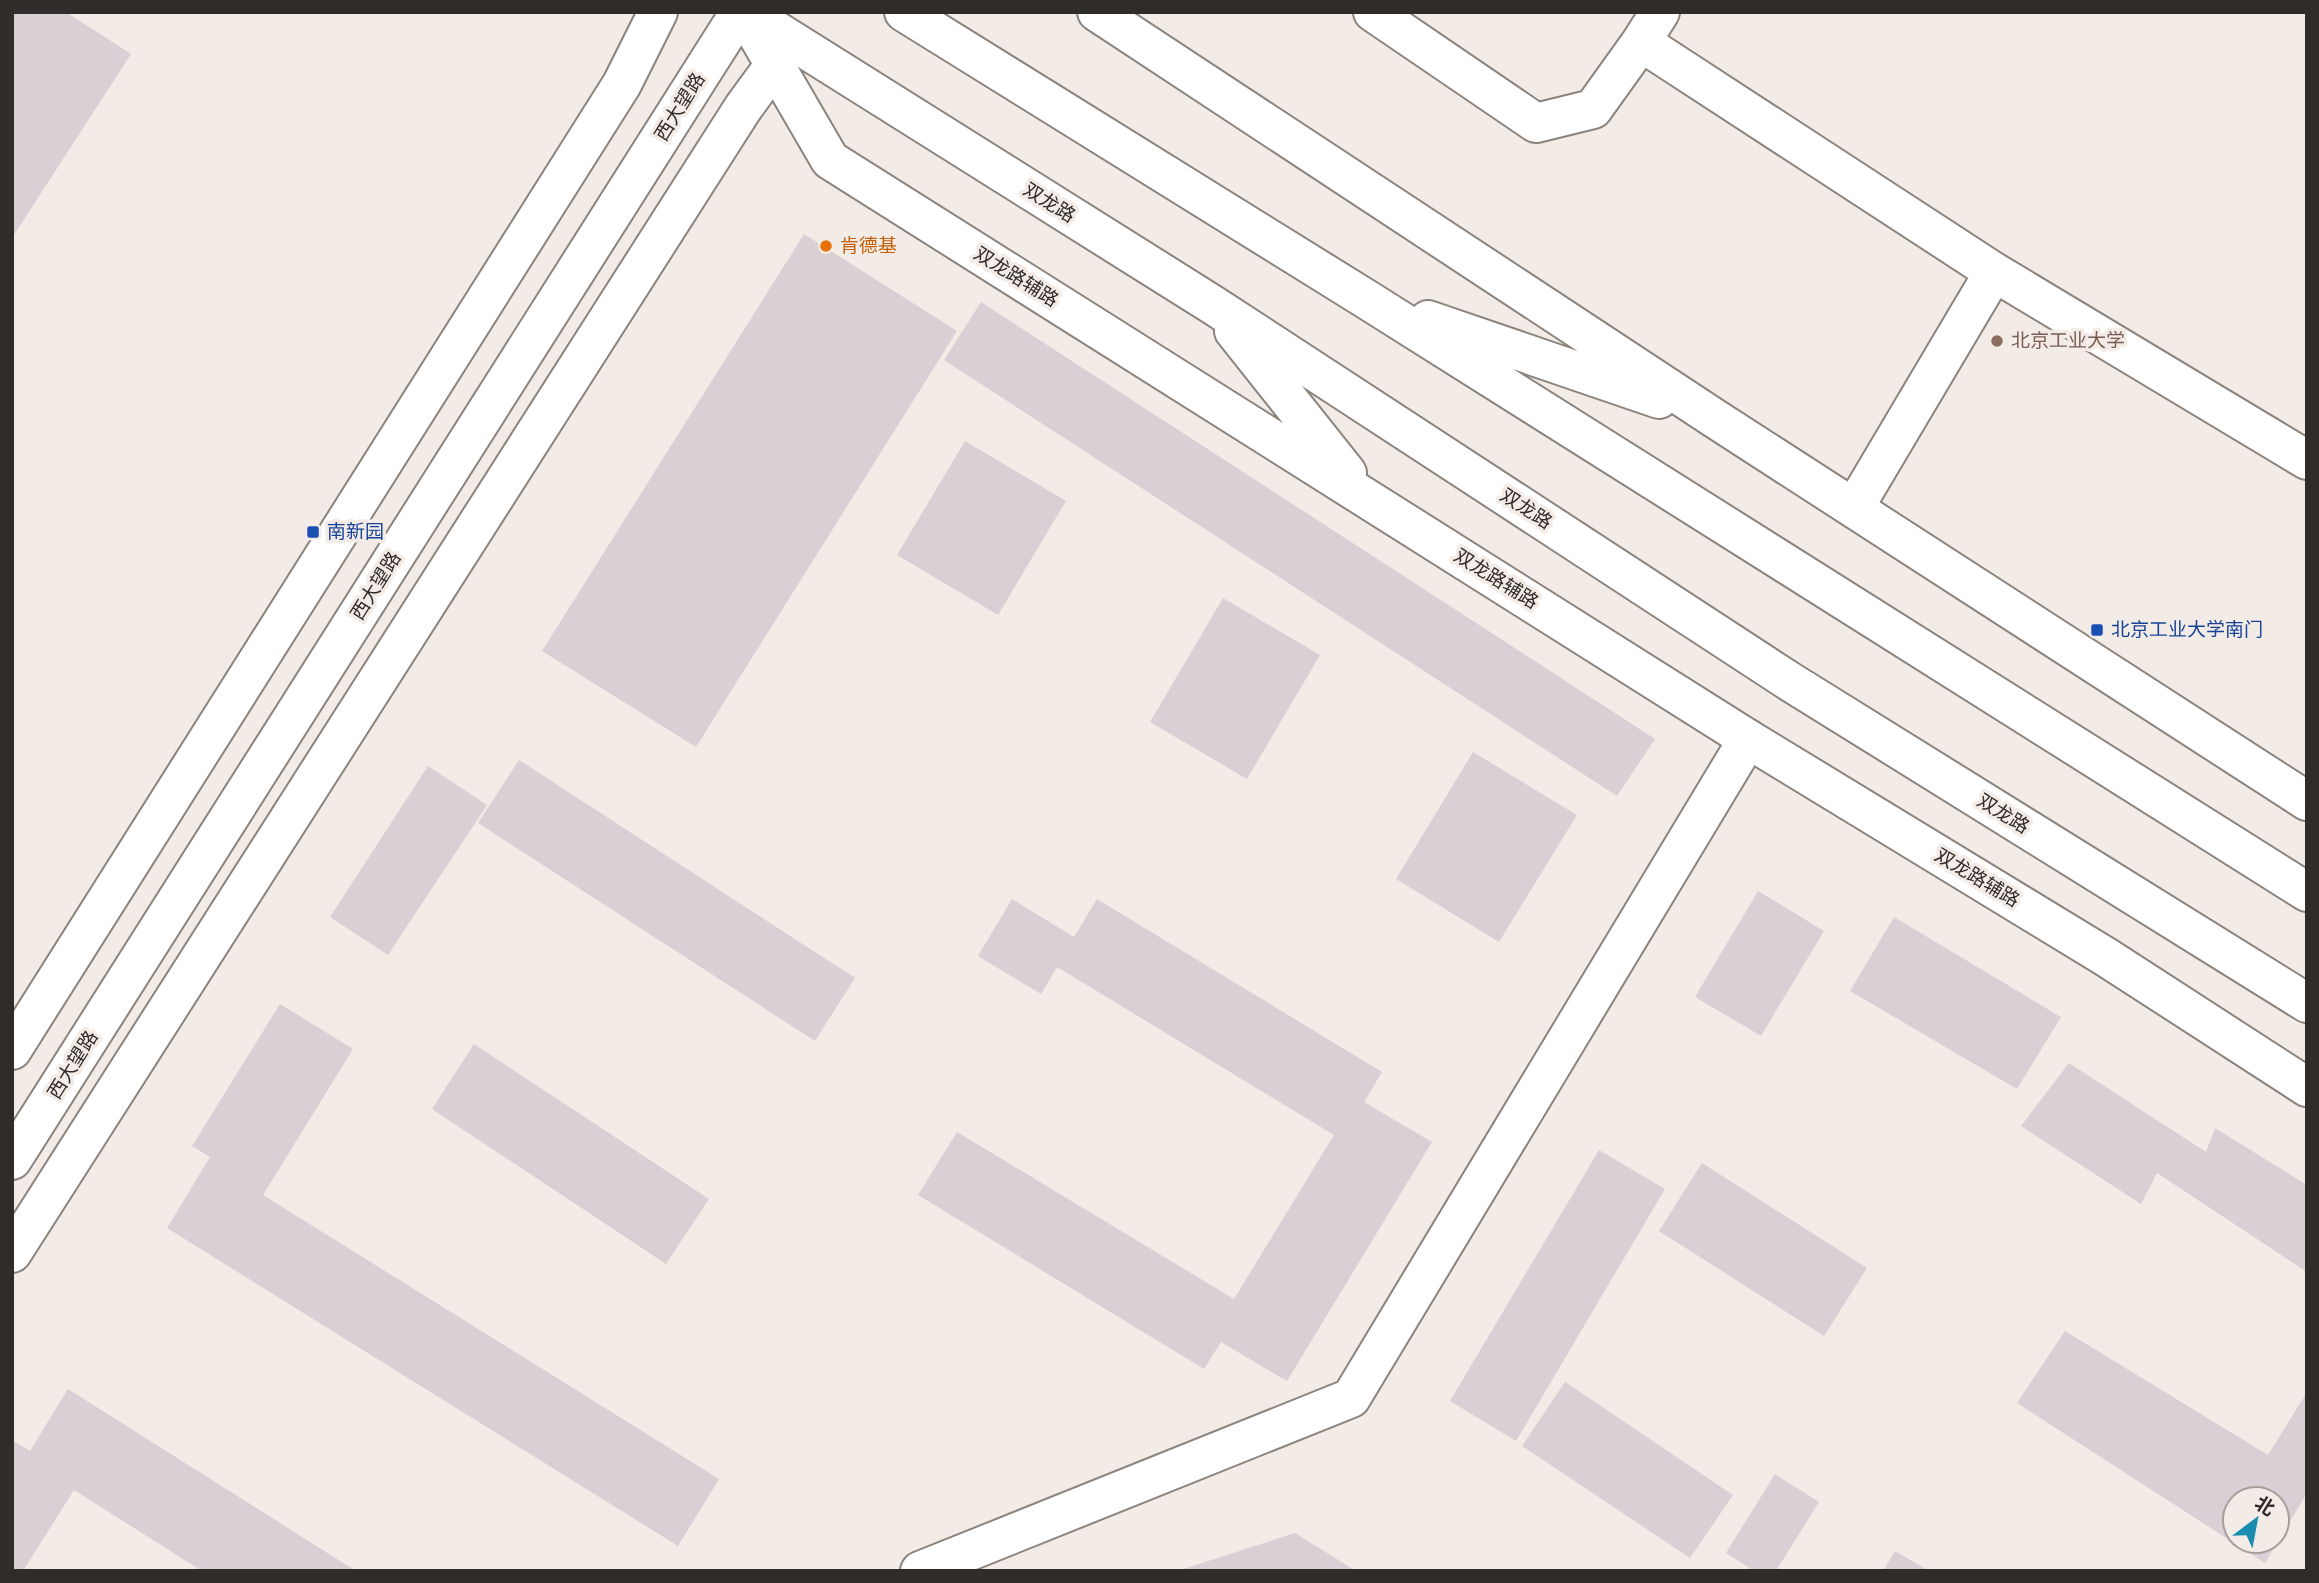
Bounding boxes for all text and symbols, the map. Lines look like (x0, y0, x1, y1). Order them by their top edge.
street label: 西大望路 (651, 69, 709, 145)
street label: 双龙路 (1019, 179, 1079, 227)
place label: 肯德基 (840, 235, 897, 257)
marker: 肯德基 (818, 238, 834, 254)
street label: 双龙路辅路 (970, 242, 1062, 312)
place label: 北京工业大学 (2011, 330, 2125, 352)
marker: 北京工业大学 (1989, 333, 2005, 349)
street label: 双龙路 (1496, 484, 1556, 534)
place label: 南新园 (327, 521, 384, 543)
marker: 南新园 (305, 524, 321, 540)
street label: 双龙路辅路 (1450, 544, 1542, 614)
street label: 西大望路 (347, 548, 405, 624)
place label: 北京工业大学南门 (2111, 619, 2263, 641)
marker: 北京工业大学南门 (2089, 622, 2105, 638)
street label: 双龙路 (1973, 790, 2033, 838)
street label: 双龙路辅路 (1931, 844, 2023, 912)
street label: 西大望路 (44, 1027, 102, 1103)
north arrow (2221, 1485, 2291, 1555)
text: 北 (2251, 1492, 2278, 1521)

